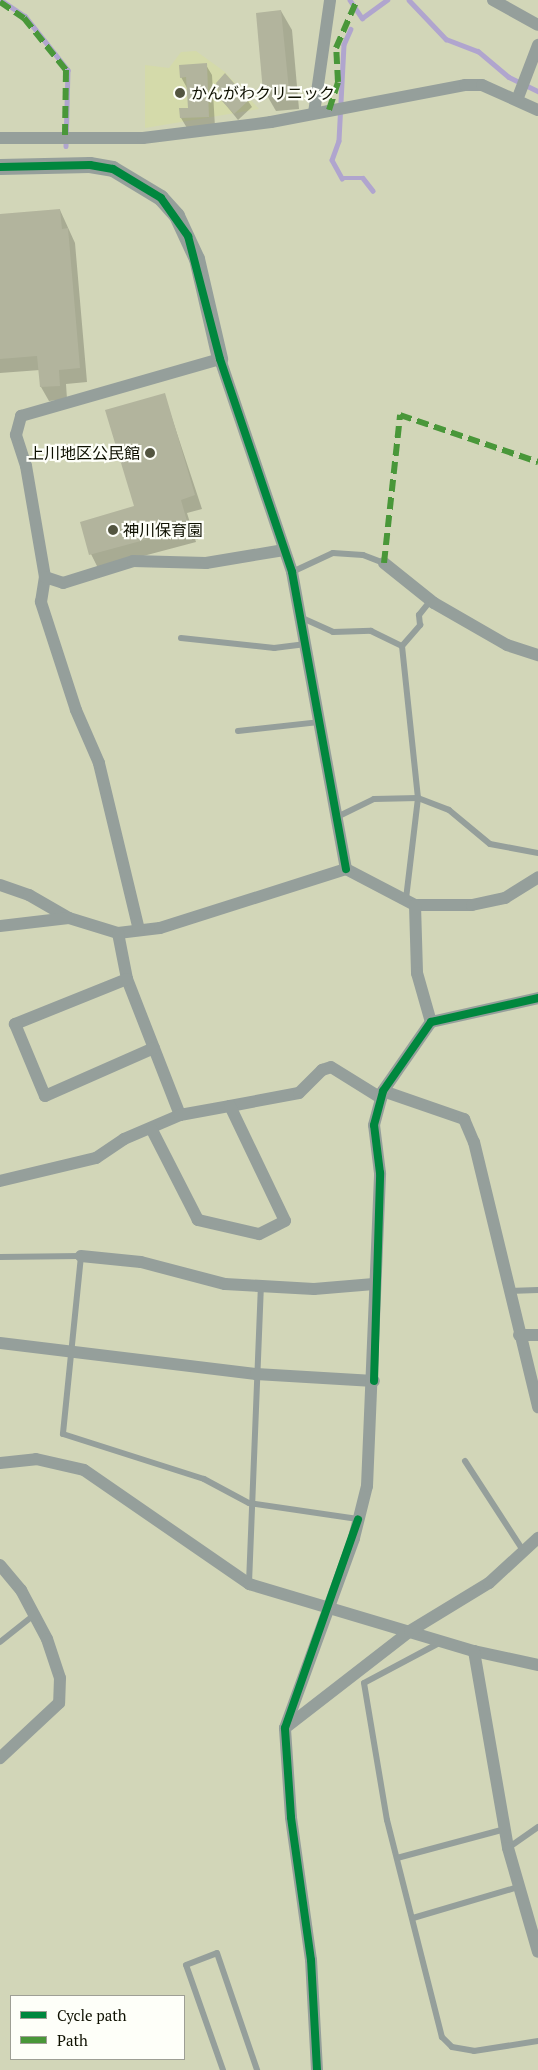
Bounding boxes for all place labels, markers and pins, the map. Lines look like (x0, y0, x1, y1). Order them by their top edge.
place label: かんがわクリニック (191, 83, 335, 103)
marker: かんがわクリニック (173, 86, 187, 100)
place label: 上川地区公民館 (28, 443, 140, 463)
marker: 上川地区公民館 (144, 447, 156, 459)
place label: 神川保育園 (123, 520, 203, 540)
marker: 神川保育園 (107, 524, 119, 536)

